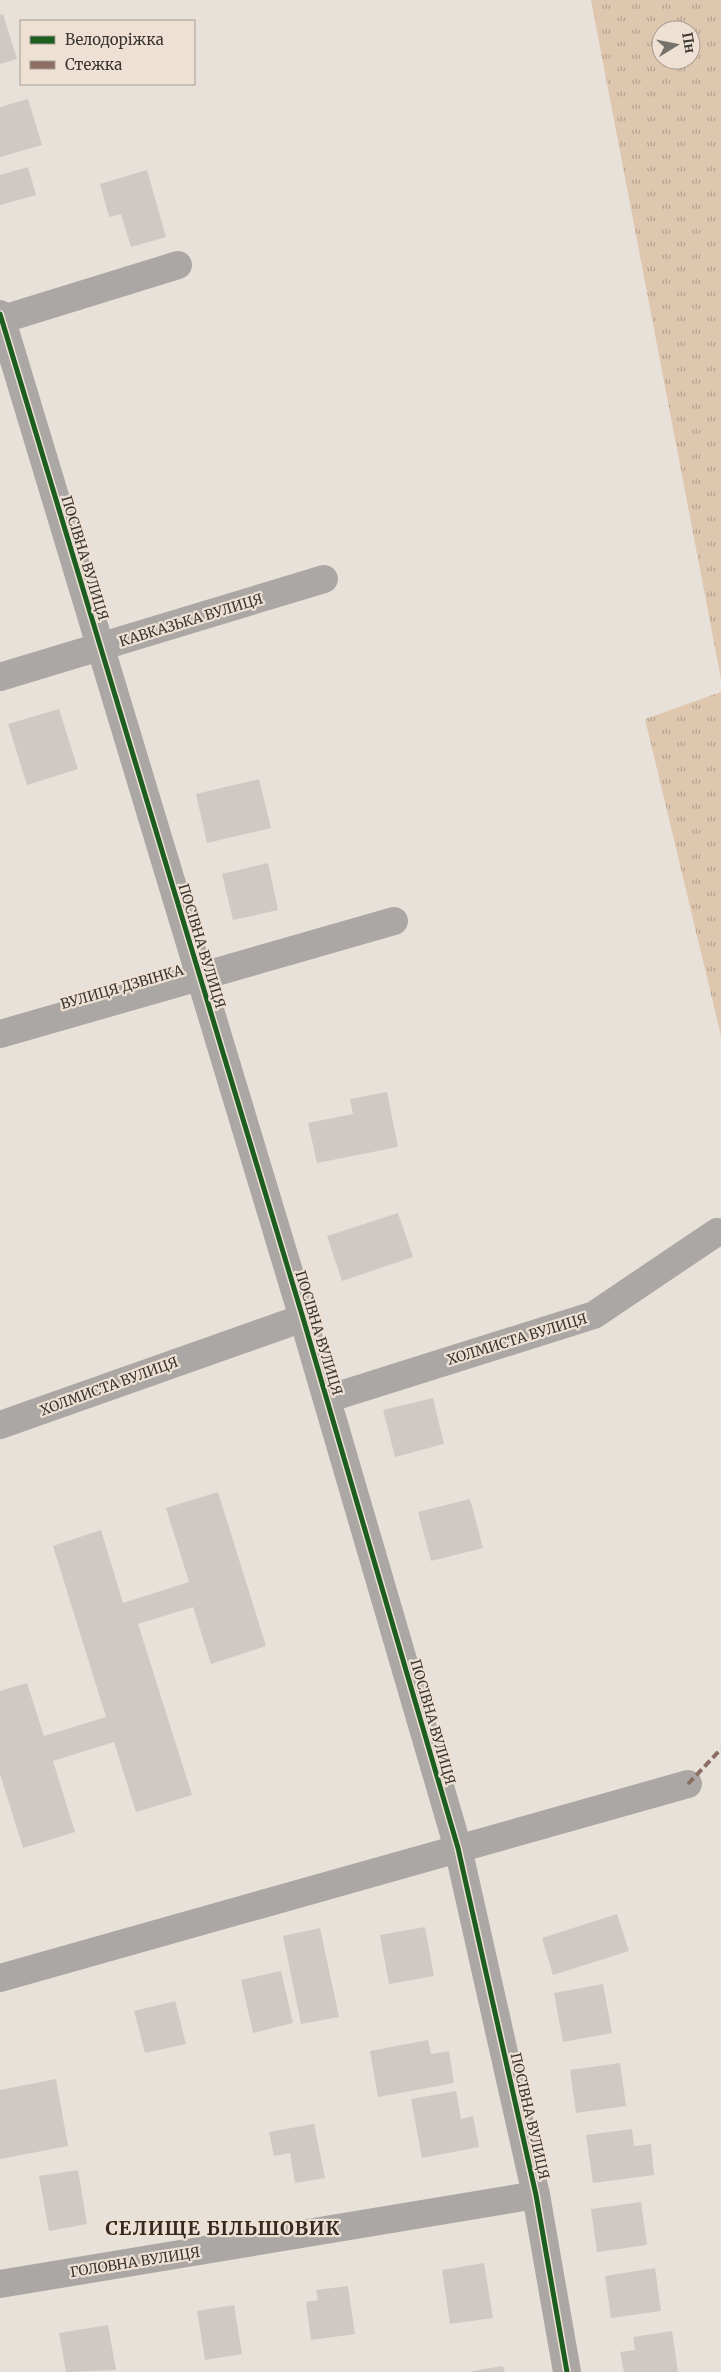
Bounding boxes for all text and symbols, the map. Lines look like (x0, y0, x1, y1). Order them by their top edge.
legend (20, 20, 195, 85)
north arrow (651, 20, 701, 70)
text: Велодоріжка (65, 30, 164, 49)
text: Пн (678, 31, 700, 55)
text: Стежка (65, 55, 122, 74)
street label: ПОСІВНА ВУЛИЦЯ (57, 493, 113, 623)
street label: КАВКАЗЬКА ВУЛИЦЯ (117, 590, 265, 650)
street label: ПОСІВНА ВУЛИЦЯ (174, 881, 230, 1011)
street label: ВУЛИЦЯ ДЗВІНКА (59, 961, 186, 1013)
street label: ПОСІВНА ВУЛИЦЯ (291, 1268, 347, 1398)
street label: ХОЛМИСТА ВУЛИЦЯ (445, 1309, 589, 1369)
street label: ХОЛМИСТА ВУЛИЦЯ (37, 1353, 181, 1419)
street label: ПОСІВНА ВУЛИЦЯ (406, 1657, 460, 1787)
street label: ПОСІВНА ВУЛИЦЯ (507, 2051, 553, 2181)
district label: СЕЛИЩЕ БІЛЬШОВИК (105, 2216, 341, 2240)
street label: ГОЛОВНА ВУЛИЦЯ (69, 2243, 201, 2281)

